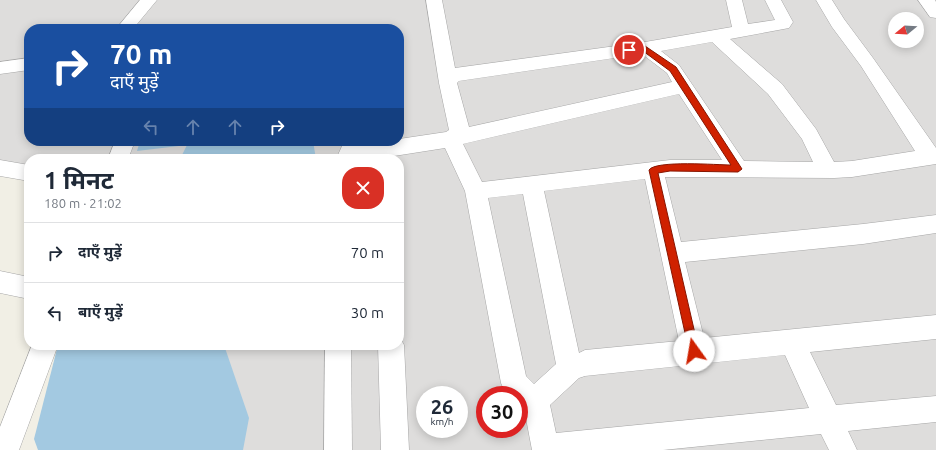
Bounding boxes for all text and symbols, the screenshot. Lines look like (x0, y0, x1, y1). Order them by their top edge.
north arrow (888, 12, 924, 48)
map controls (888, 12, 924, 48)
pin (612, 33, 646, 67)
text: 70 m (110, 38, 172, 69)
icon: arrive (618, 39, 640, 61)
icon: right (44, 40, 96, 92)
text: दाएँ मुड़ें (110, 71, 159, 91)
icon: left (140, 116, 162, 138)
icon: ahead (182, 116, 204, 138)
icon: ahead (224, 116, 246, 138)
icon: right (266, 116, 288, 138)
text: 1 मिनट (44, 167, 114, 194)
button: close (342, 167, 384, 209)
text: 180 m · 21:02 (44, 196, 122, 210)
icon: right (44, 242, 66, 264)
text: दाएँ मुड़ें (78, 243, 122, 260)
text: 70 m (351, 244, 384, 261)
icon: left (44, 302, 66, 324)
text: बाएँ मुड़ें (78, 303, 123, 320)
text: 30 m (351, 304, 384, 321)
position arrow (673, 330, 715, 372)
speed limit sign: 30 (476, 386, 528, 438)
text: 26 (431, 395, 453, 418)
text: km/h (430, 416, 454, 427)

